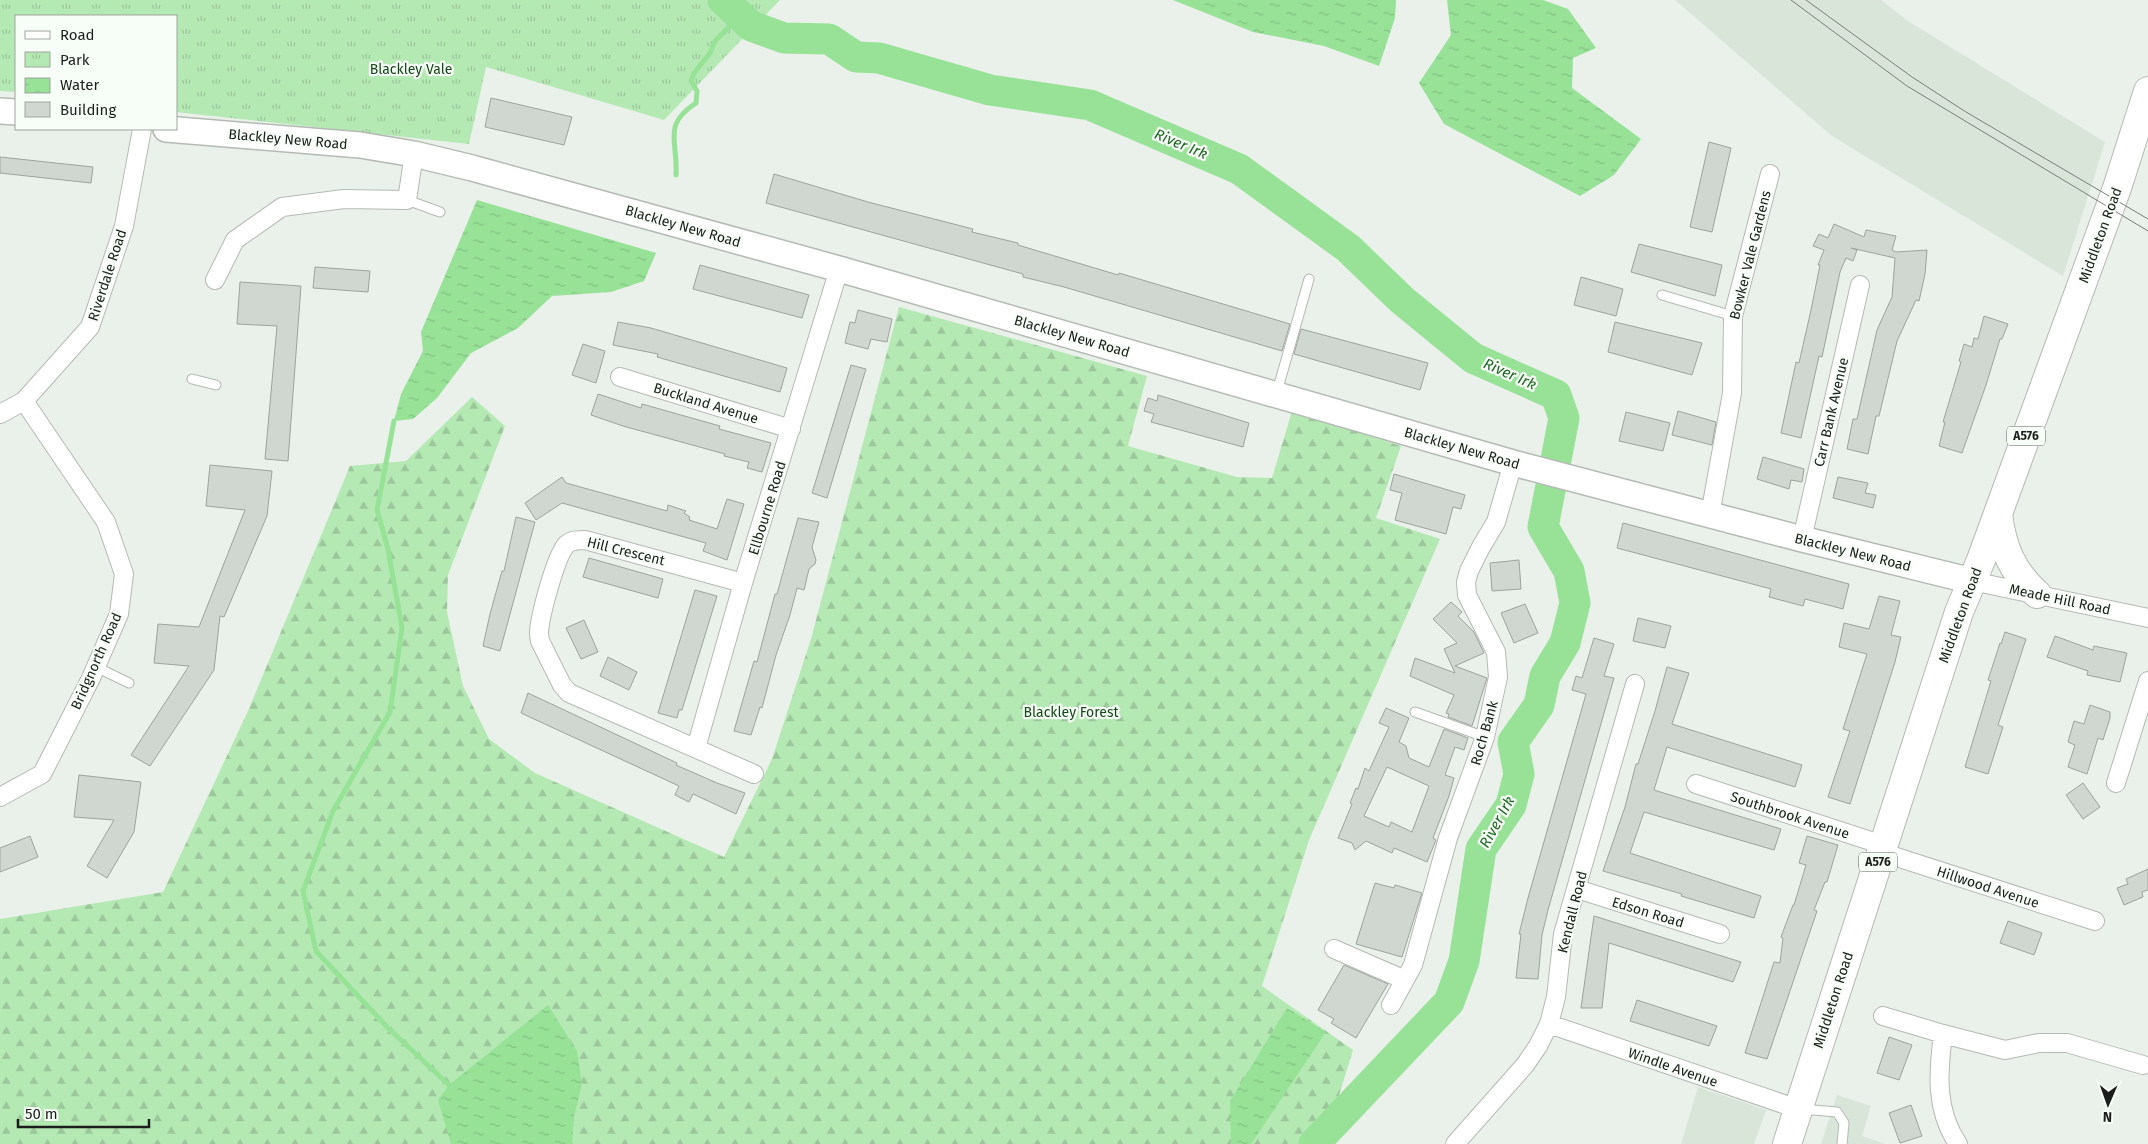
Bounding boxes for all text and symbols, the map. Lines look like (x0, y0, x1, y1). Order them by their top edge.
legend (15, 15, 178, 130)
text: Road (60, 26, 95, 44)
text: Park (60, 51, 90, 69)
park label: Blackley Vale (370, 61, 452, 78)
text: Water (60, 76, 99, 94)
text: Building (60, 101, 116, 119)
water label: River Irk (1152, 125, 1210, 163)
street label: Blackley New Road (228, 126, 348, 153)
street label: Middleton Road (2075, 185, 2126, 285)
street label: Bowker Vale Gardens (1726, 188, 1775, 322)
street label: Blackley New Road (623, 202, 743, 251)
street label: Riverdale Road (85, 227, 130, 323)
street label: Blackley New Road (1012, 312, 1132, 361)
water label: River Irk (1481, 354, 1539, 394)
street label: Carr Bank Avenue (1811, 356, 1852, 468)
street label: Buckland Avenue (651, 379, 760, 428)
street label: Blackley New Road (1402, 424, 1522, 473)
road number: A576 (2007, 426, 2045, 446)
street label: Ellbourne Road (745, 459, 790, 557)
street label: Blackley New Road (1793, 530, 1913, 575)
street label: Hill Crescent (585, 534, 667, 570)
street label: Middleton Road (1935, 565, 1986, 665)
street label: Meade Hill Road (2008, 580, 2112, 619)
street label: Bridgnorth Road (67, 610, 125, 712)
street label: Roch Bank (1467, 698, 1502, 767)
park label: Blackley Forest (1024, 704, 1119, 721)
street label: Southbrook Avenue (1728, 788, 1852, 843)
water label: River Irk (1476, 793, 1518, 851)
road number: A576 (1859, 852, 1897, 872)
street label: Hillwood Avenue (1935, 863, 2041, 912)
street label: Kendall Road (1554, 869, 1591, 955)
street label: Edson Road (1610, 893, 1686, 931)
street label: Middleton Road (1810, 950, 1857, 1051)
street label: Windle Avenue (1626, 1044, 1720, 1091)
north arrow (2083, 1079, 2133, 1129)
scale bar (18, 1096, 149, 1128)
text: 50 m (25, 1105, 58, 1123)
text: N (2103, 1108, 2113, 1125)

